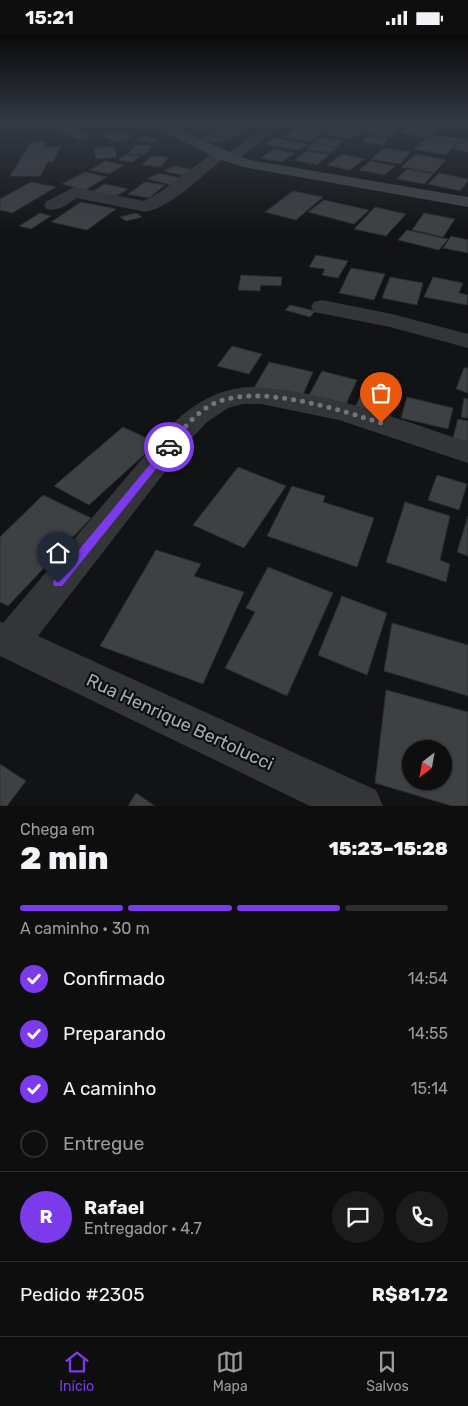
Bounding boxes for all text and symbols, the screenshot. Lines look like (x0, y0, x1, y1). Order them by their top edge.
text: 15:21 (25, 6, 74, 29)
pin (360, 372, 402, 423)
icon: bag (367, 379, 395, 407)
courier (144, 422, 194, 472)
icon: car (155, 433, 183, 461)
pin (37, 532, 79, 583)
icon: home (44, 539, 72, 567)
street label: Rua Henrique Bertolucci (83, 669, 277, 775)
north arrow (402, 740, 452, 790)
map controls (402, 740, 452, 790)
text: Chega em (20, 820, 95, 839)
text: 15:23–15:28 (329, 837, 448, 860)
text: 2 min (20, 839, 109, 877)
text: A caminho · 30 m (20, 919, 150, 938)
icon: check (20, 965, 48, 993)
text: Confirmado (63, 967, 165, 990)
text: 14:54 (408, 969, 448, 988)
icon: check (20, 1020, 48, 1048)
text: Preparando (63, 1022, 166, 1045)
text: 14:55 (408, 1024, 448, 1043)
icon: check (20, 1075, 48, 1103)
text: A caminho (63, 1077, 156, 1100)
text: 15:14 (411, 1079, 448, 1098)
text: Entregue (63, 1132, 144, 1155)
button: chat (332, 1191, 384, 1243)
button: phone (396, 1191, 448, 1243)
text: Rafael (84, 1196, 144, 1219)
text: R (39, 1205, 53, 1228)
text: Entregador · 4.7 (84, 1219, 202, 1238)
text: Pedido #2305 (20, 1283, 145, 1306)
text: R$81.72 (372, 1283, 448, 1306)
tab: Início (59, 1348, 94, 1395)
tab: Mapa (213, 1348, 248, 1395)
tab: Salvos (366, 1348, 409, 1395)

